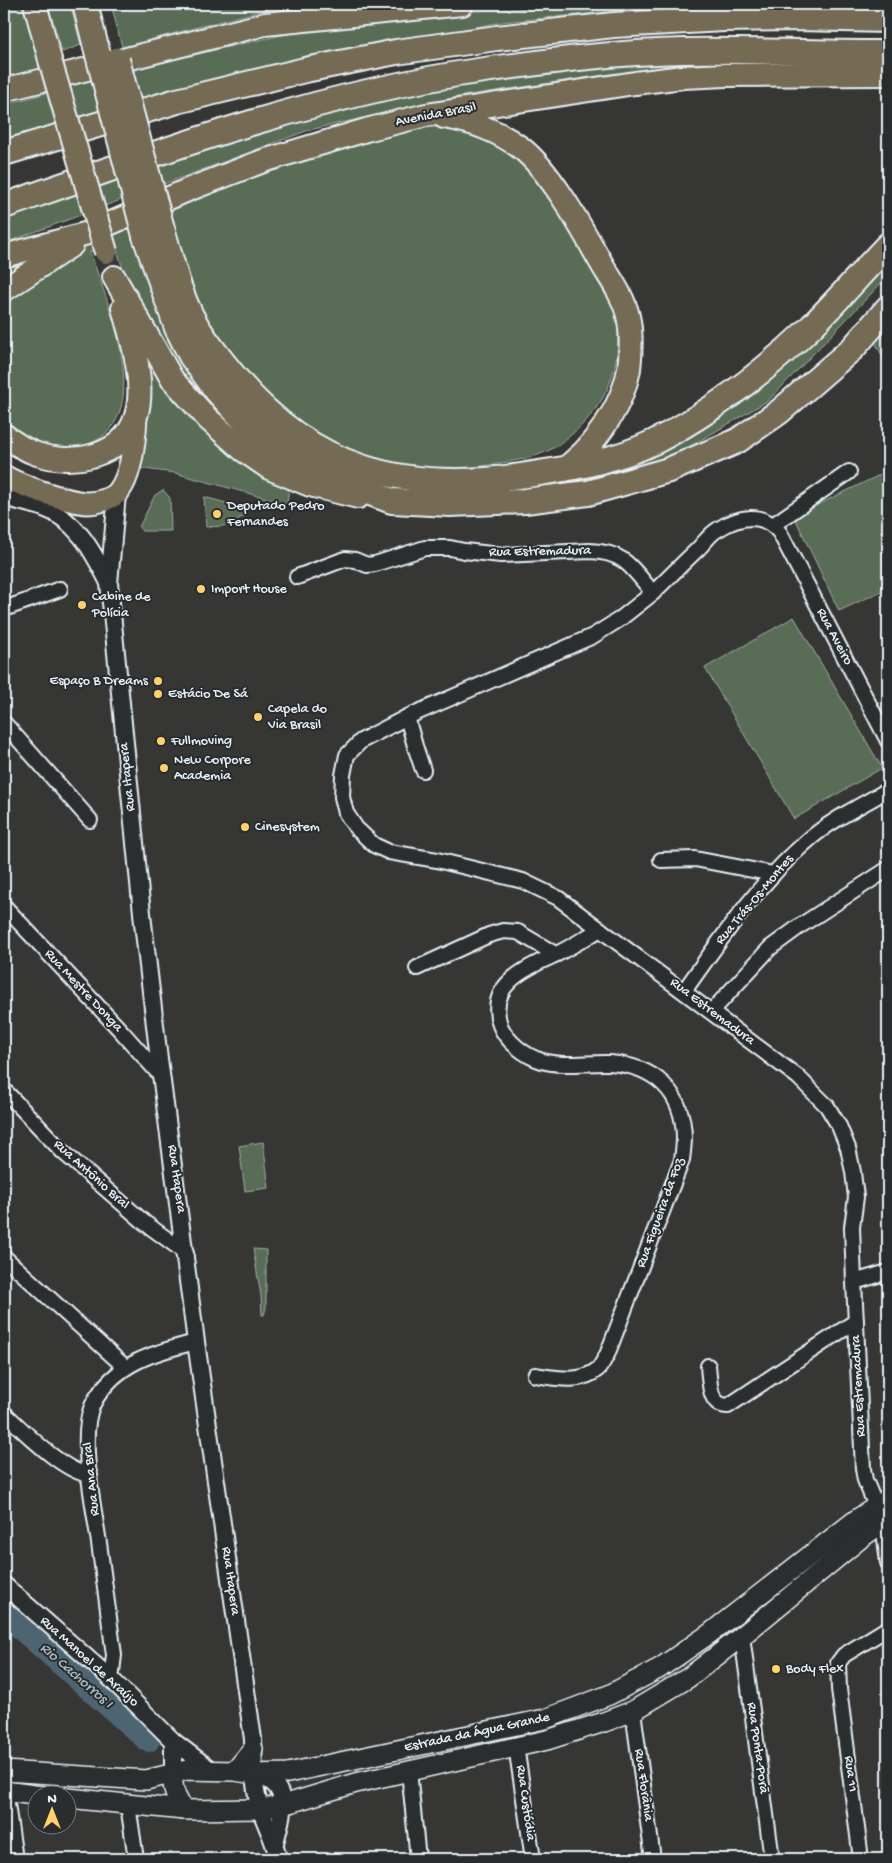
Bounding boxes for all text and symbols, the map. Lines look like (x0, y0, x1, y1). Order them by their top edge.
street label: Avenida Brasil (394, 99, 478, 131)
place label: Deputado Pedro Fernandes (226, 498, 324, 531)
marker: Deputado Pedro Fernandes (211, 508, 223, 520)
street label: Rua Estremadura (489, 543, 592, 561)
place label: Import House (211, 581, 287, 598)
marker: Import House (195, 583, 207, 595)
place label: Cabine de Polícia (91, 589, 151, 622)
marker: Cabine de Polícia (76, 599, 88, 611)
street label: Rua Aveiro (812, 606, 856, 668)
place label: Espaço B Dreams (49, 673, 149, 690)
marker: Espaço B Dreams (152, 675, 164, 687)
place label: Estácio De Sá (168, 686, 249, 703)
marker: Estácio De Sá (152, 688, 164, 700)
place label: Capela do Via Brasil (267, 701, 327, 734)
marker: Capela do Via Brasil (252, 711, 264, 723)
place label: Fullmoving (170, 733, 232, 750)
marker: Fullmoving (155, 735, 167, 747)
street label: Rua Itapera (116, 741, 140, 812)
place label: New Corpore Academia (174, 752, 251, 785)
marker: New Corpore Academia (158, 762, 170, 774)
place label: Cinesystem (255, 819, 320, 836)
marker: Cinesystem (239, 821, 251, 833)
street label: Rua Trás-Os-Montes (712, 851, 798, 949)
street label: Rua Mestre Donga (40, 946, 127, 1037)
street label: Rua Estremadura (666, 975, 759, 1050)
street label: Rua Antônio Bral (50, 1137, 132, 1213)
street label: Rua Itapera (163, 1144, 189, 1215)
street label: Rua Figueira da Foz (633, 1155, 689, 1270)
street label: Rua Estremadura (848, 1333, 870, 1437)
street label: Rua Ana Bral (80, 1441, 104, 1517)
street label: Rua Itapera (217, 1546, 243, 1617)
street label: Rua Manoel de Araújo (36, 1613, 142, 1711)
water label: Rio Cachorros I (36, 1639, 117, 1714)
place label: Body Flex (785, 1661, 844, 1678)
marker: Body Flex (770, 1663, 782, 1675)
street label: Rua Ponta-Porã (742, 1701, 772, 1796)
street label: Estrada da Água Grande (403, 1709, 552, 1757)
street label: Rua Florânia (630, 1748, 657, 1823)
street label: Rua 11 (839, 1755, 861, 1793)
street label: Rua Custódia (511, 1764, 539, 1843)
north arrow (28, 1786, 78, 1836)
text: N (47, 1791, 57, 1808)

